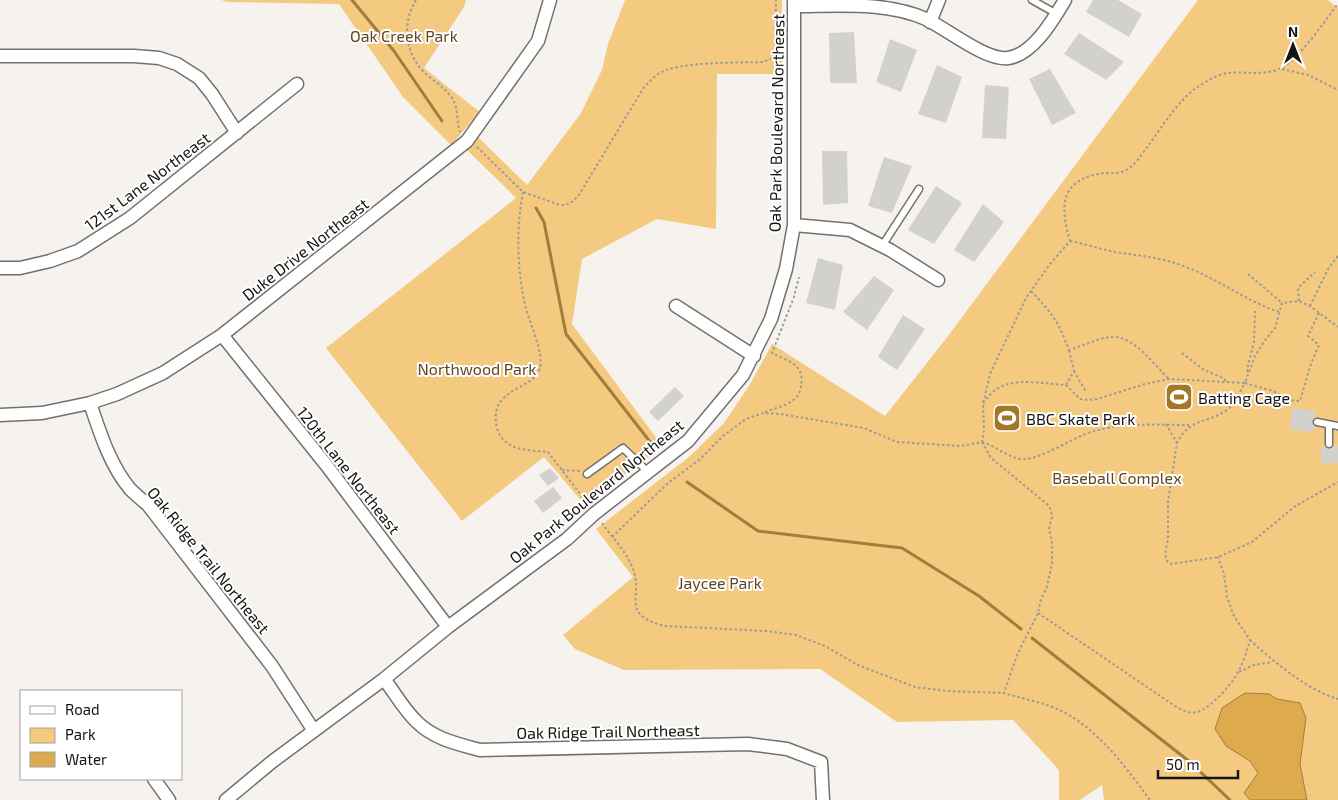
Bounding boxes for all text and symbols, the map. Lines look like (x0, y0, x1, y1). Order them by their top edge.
street label: Oak Park Boulevard Northeast (765, 14, 787, 232)
north arrow (1268, 20, 1318, 70)
text: N (1288, 23, 1298, 40)
park label: Oak Creek Park (350, 26, 458, 45)
street label: 121st Lane Northeast (81, 128, 213, 234)
street label: Duke Drive Northeast (238, 194, 372, 304)
park label: Northwood Park (418, 359, 536, 378)
sports icon: Batting Cage (1164, 382, 1194, 412)
place label: Batting Cage (1198, 388, 1290, 407)
street label: 120th Lane Northeast (293, 403, 405, 537)
sports icon: BBC Skate Park (992, 403, 1022, 433)
place label: BBC Skate Park (1026, 409, 1135, 428)
street label: Oak Park Boulevard Northeast (505, 415, 687, 567)
park label: Baseball Complex (1052, 468, 1182, 487)
street label: Oak Ridge Trail Northeast (144, 483, 274, 637)
park label: Jaycee Park (678, 573, 762, 592)
legend (20, 690, 182, 780)
text: Road (65, 700, 100, 718)
street label: Oak Ridge Trail Northeast (516, 720, 700, 742)
text: Park (65, 725, 96, 743)
scale bar (1158, 748, 1238, 780)
text: Water (65, 750, 107, 768)
text: 50 m (1166, 755, 1200, 773)

